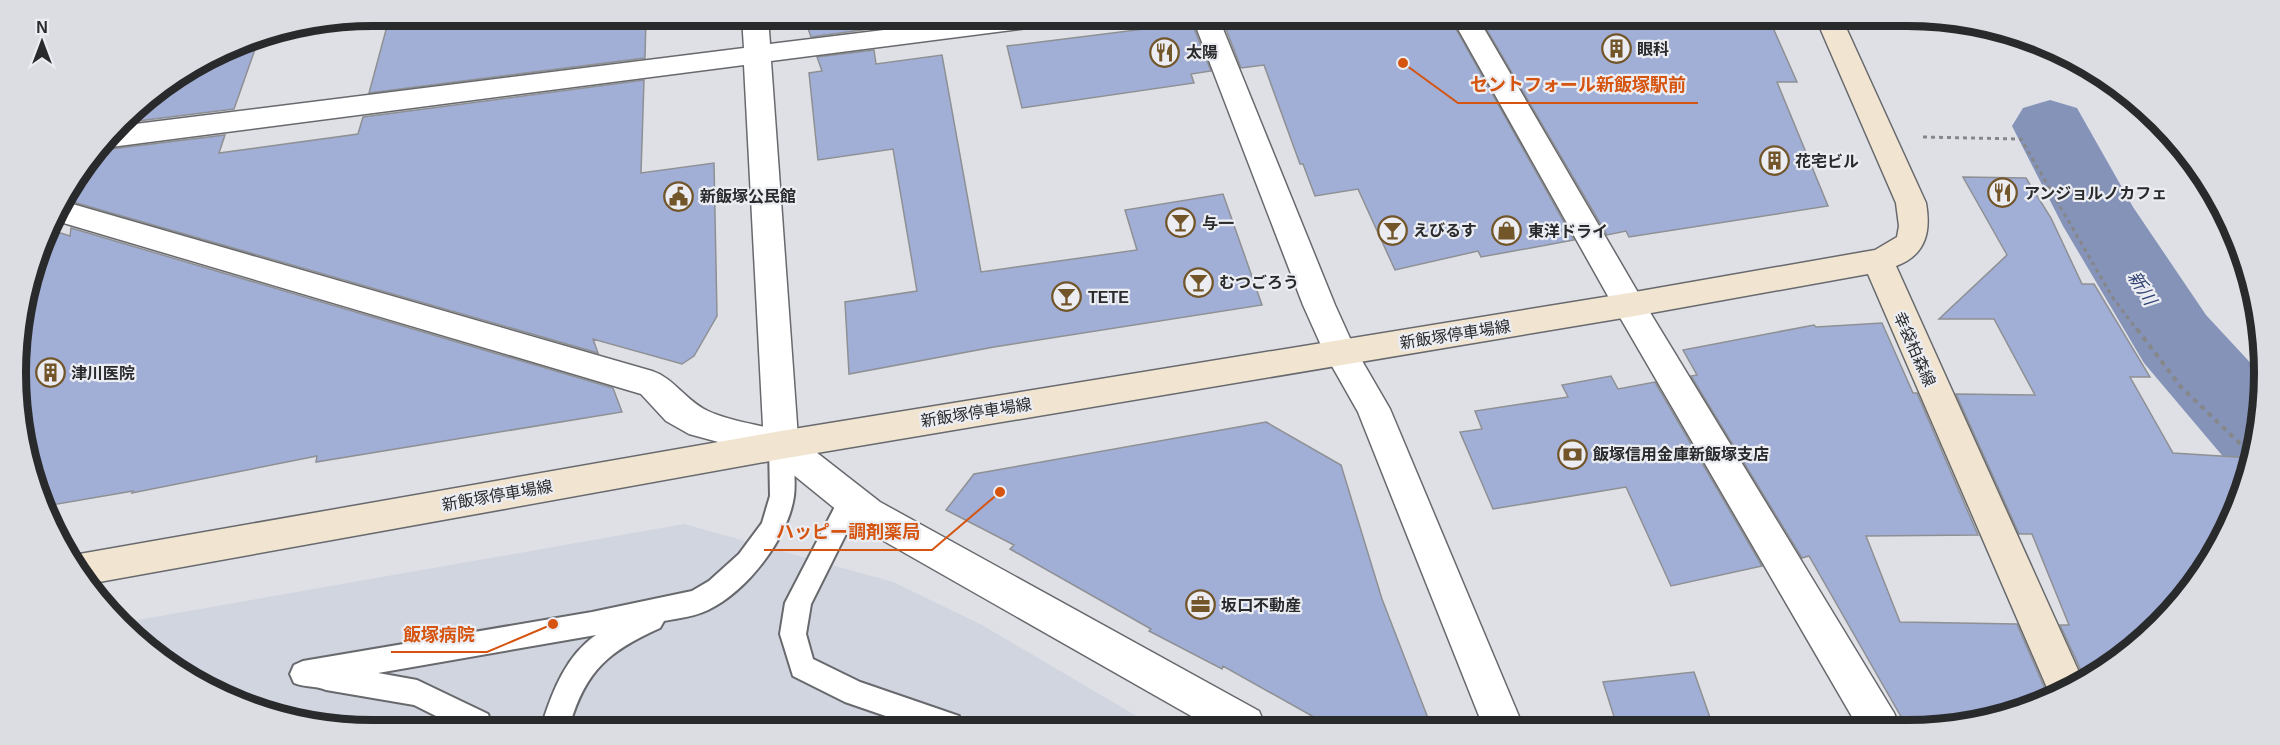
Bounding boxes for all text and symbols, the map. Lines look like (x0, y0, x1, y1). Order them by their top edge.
north arrow (12, 12, 72, 72)
text: N (36, 19, 48, 36)
building icon: 眼科 (1600, 33, 1632, 65)
restaurant icon: 太陽 (1149, 36, 1181, 68)
place label: 眼科 (1637, 41, 1669, 58)
place label: 太陽 (1186, 44, 1218, 61)
callout: セントフォール新飯塚駅前 (1458, 67, 1698, 103)
text: セントフォール新飯塚駅前 (1470, 75, 1686, 95)
building icon: 花宅ビル (1758, 145, 1790, 177)
place label: 花宅ビル (1795, 153, 1859, 170)
restaurant icon: アンジョルノカフェ (1987, 177, 2019, 209)
public building icon: 新飯塚公民館 (663, 180, 695, 212)
place label: アンジョルノカフェ (2024, 185, 2167, 202)
place label: 新飯塚公民館 (700, 188, 796, 205)
bar icon: 与一 (1165, 207, 1197, 239)
bar icon: えびるす (1376, 214, 1408, 246)
place label: 与一 (1202, 215, 1234, 232)
shop icon: 東洋ドライ (1491, 215, 1523, 247)
place label: えびるす (1413, 222, 1477, 239)
place label: 東洋ドライ (1528, 223, 1608, 240)
bar icon: むつごろう (1182, 266, 1214, 298)
water label: 新川 (2124, 267, 2161, 310)
place label: むつごろう (1219, 274, 1299, 291)
bar icon: TETE (1051, 281, 1083, 313)
place label: TETE (1088, 289, 1129, 306)
street label: 幸袋柏森線 (1891, 309, 1939, 389)
street label: 新飯塚停車場線 (1398, 317, 1512, 352)
building icon: 津川医院 (34, 357, 66, 389)
place label: 津川医院 (71, 365, 135, 382)
street label: 新飯塚停車場線 (919, 395, 1033, 430)
bank icon: 飯塚信用金庫新飯塚支店 (1556, 438, 1588, 470)
place label: 飯塚信用金庫新飯塚支店 (1592, 446, 1769, 463)
street label: 新飯塚停車場線 (440, 477, 554, 514)
callout: ハッピー調剤薬局 (764, 514, 932, 550)
text: ハッピー調剤薬局 (776, 522, 920, 542)
office icon: 坂口不動産 (1184, 589, 1216, 621)
place label: 坂口不動産 (1221, 597, 1301, 614)
callout: 飯塚病院 (391, 616, 487, 652)
text: 飯塚病院 (403, 625, 475, 645)

